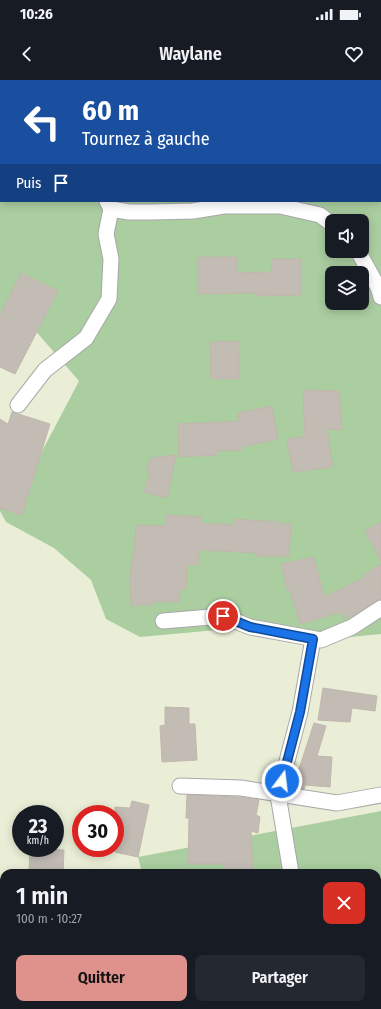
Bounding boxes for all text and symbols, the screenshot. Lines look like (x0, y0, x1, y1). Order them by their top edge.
text: 10:26 (20, 5, 53, 23)
icon: back (16, 43, 38, 65)
text: Waylane (159, 43, 222, 65)
icon: heart (343, 43, 365, 65)
text: 60 m (82, 94, 139, 127)
icon: left (16, 96, 68, 148)
text: Tournez à gauche (82, 128, 210, 150)
icon: arrive (50, 172, 72, 194)
text: Puis (16, 174, 42, 192)
map controls (325, 214, 369, 310)
button: sound (325, 214, 369, 258)
button: layers (325, 266, 369, 310)
pin (206, 599, 240, 633)
icon: arrive (212, 605, 234, 627)
position arrow (261, 760, 303, 802)
speed limit sign: 30 (72, 805, 124, 857)
text: 23 (29, 814, 47, 838)
text: km/h (27, 835, 49, 847)
text: 1 min (16, 882, 68, 910)
button: close (323, 882, 365, 924)
text: 100 m · 10:27 (16, 911, 82, 926)
button: Quitter (16, 955, 187, 1001)
button: Partager (195, 955, 365, 1001)

